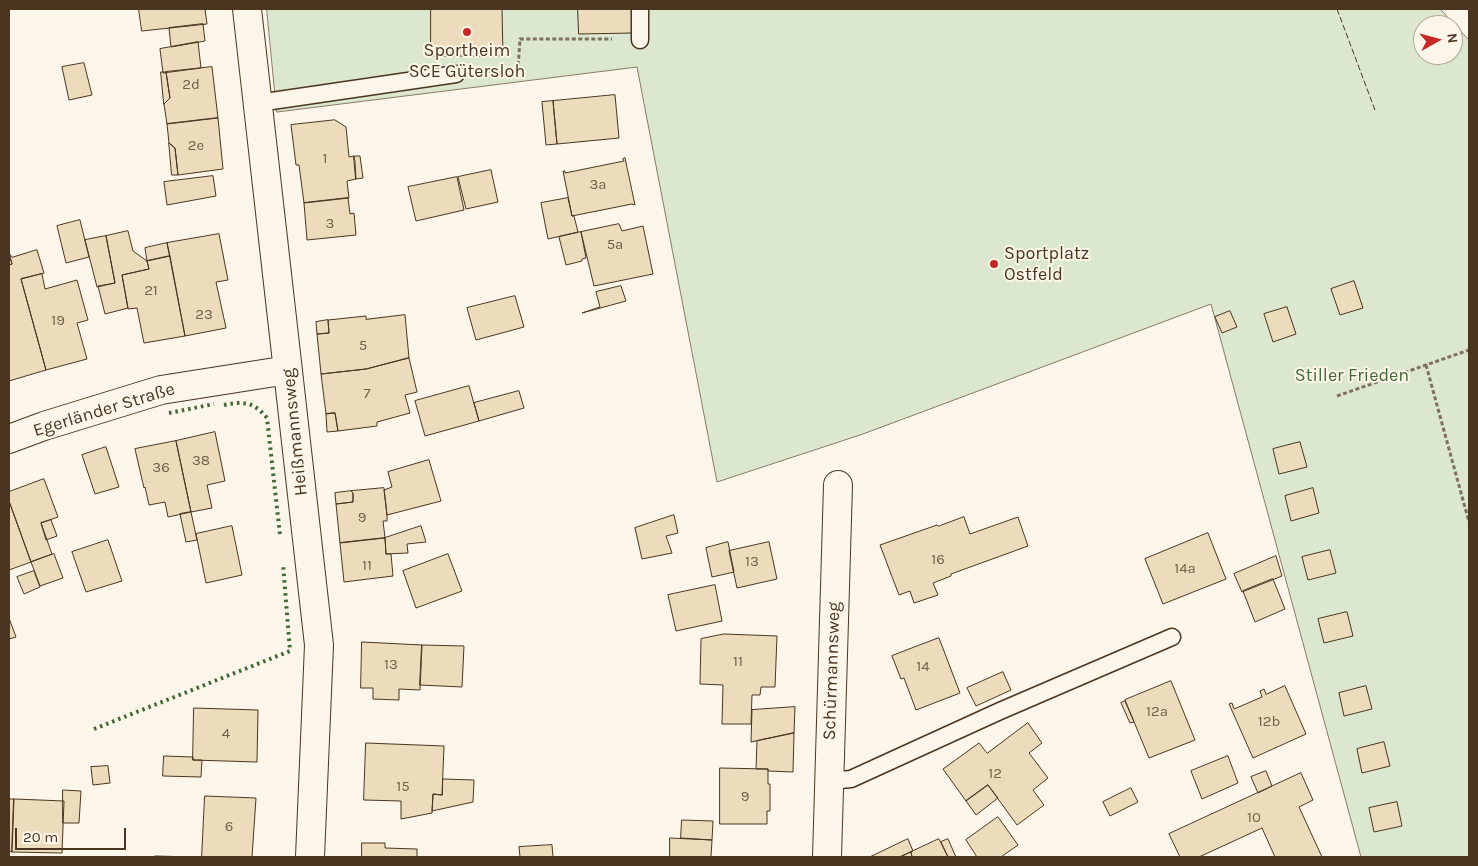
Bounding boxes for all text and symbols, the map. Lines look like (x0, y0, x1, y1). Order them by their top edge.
north arrow (1413, 15, 1463, 65)
marker: Sportheim SCE Gütersloh (461, 26, 473, 38)
text: N (1443, 32, 1461, 44)
place label: Sportheim SCE Gütersloh (409, 40, 525, 82)
house number: 2d (182, 76, 200, 94)
house number: 2e (188, 137, 204, 155)
house number: 1 (323, 150, 327, 168)
house number: 3a (589, 176, 607, 194)
house number: 3 (326, 215, 334, 233)
house number: 5a (607, 236, 623, 254)
place label: Sportplatz Ostfeld (1004, 243, 1089, 286)
marker: Sportplatz Ostfeld (988, 258, 1000, 270)
house number: 21 (144, 282, 158, 300)
house number: 23 (195, 306, 213, 324)
house number: 19 (51, 312, 65, 330)
house number: 5 (359, 337, 367, 355)
park label: Stiller Frieden (1295, 365, 1409, 387)
street label: Heißmannsweg (278, 367, 312, 497)
street label: Egerländer Straße (31, 378, 177, 442)
house number: 7 (363, 385, 371, 403)
house number: 38 (192, 452, 210, 470)
house number: 36 (152, 459, 170, 477)
house number: 9 (358, 509, 366, 527)
house number: 16 (931, 551, 945, 569)
house number: 13 (745, 553, 759, 571)
house number: 11 (362, 557, 372, 575)
house number: 14a (1174, 560, 1196, 578)
street label: Schürmannsweg (819, 601, 845, 741)
house number: 11 (733, 653, 743, 671)
house number: 13 (384, 656, 398, 674)
house number: 14 (916, 658, 930, 676)
house number: 12a (1146, 703, 1168, 721)
house number: 12b (1258, 713, 1280, 731)
house number: 4 (222, 725, 230, 743)
house number: 12 (988, 765, 1002, 783)
house number: 15 (396, 778, 410, 796)
house number: 9 (741, 788, 749, 806)
house number: 10 (1247, 809, 1261, 827)
scale bar (18, 818, 129, 850)
house number: 6 (225, 818, 233, 836)
text: 20 m (23, 828, 58, 846)

